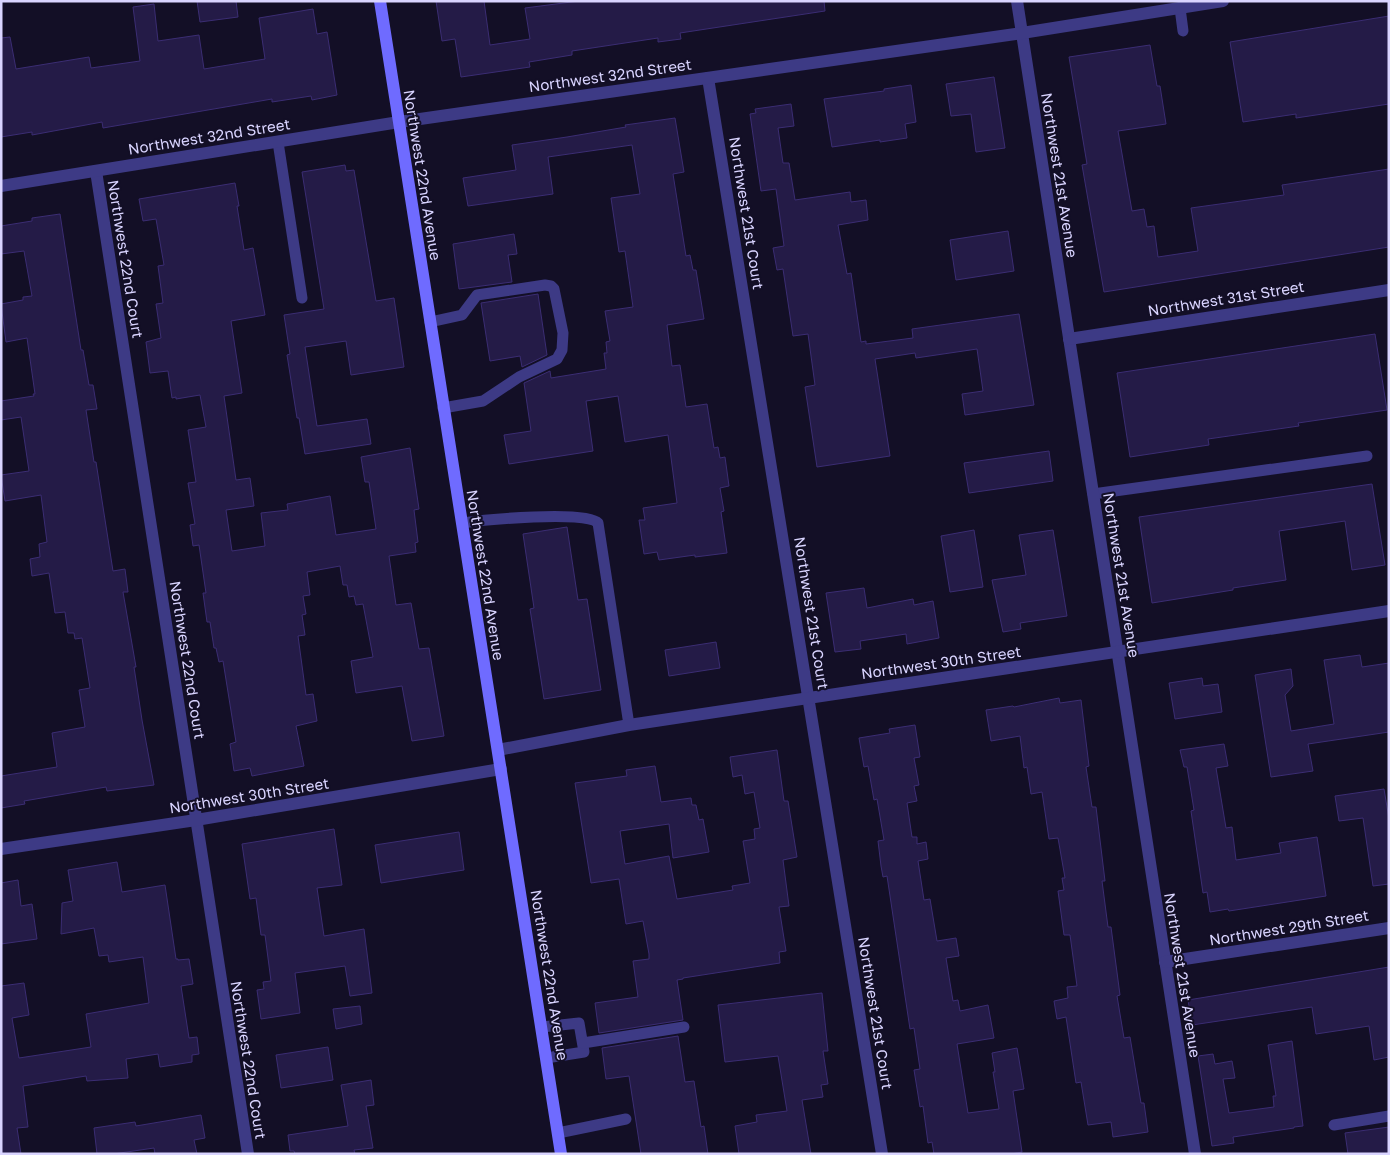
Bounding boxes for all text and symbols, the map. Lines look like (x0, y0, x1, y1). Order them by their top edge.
street label: Northwest 32nd Street (527, 55, 693, 95)
street label: Northwest 22nd Avenue (401, 88, 445, 262)
street label: Northwest 21st Avenue (1038, 91, 1082, 259)
street label: Northwest 32nd Street (127, 114, 291, 158)
street label: Northwest 21st Court (726, 135, 768, 291)
street label: Northwest 22nd Court (105, 179, 147, 339)
street label: Northwest 31st Street (1146, 277, 1306, 319)
street label: Northwest 22nd Avenue (464, 488, 508, 662)
street label: Northwest 21st Avenue (1100, 491, 1144, 659)
street label: Northwest 21st Court (791, 535, 833, 691)
street label: Northwest 22nd Court (167, 580, 209, 740)
street label: Northwest 30th Street (860, 642, 1022, 682)
street label: Northwest 30th Street (168, 773, 330, 817)
street label: Northwest 22nd Avenue (528, 888, 572, 1062)
street label: Northwest 21st Avenue (1161, 891, 1205, 1059)
street label: Northwest 29th Street (1208, 906, 1370, 948)
street label: Northwest 21st Court (855, 935, 897, 1091)
street label: Northwest 22nd Court (228, 980, 270, 1140)

